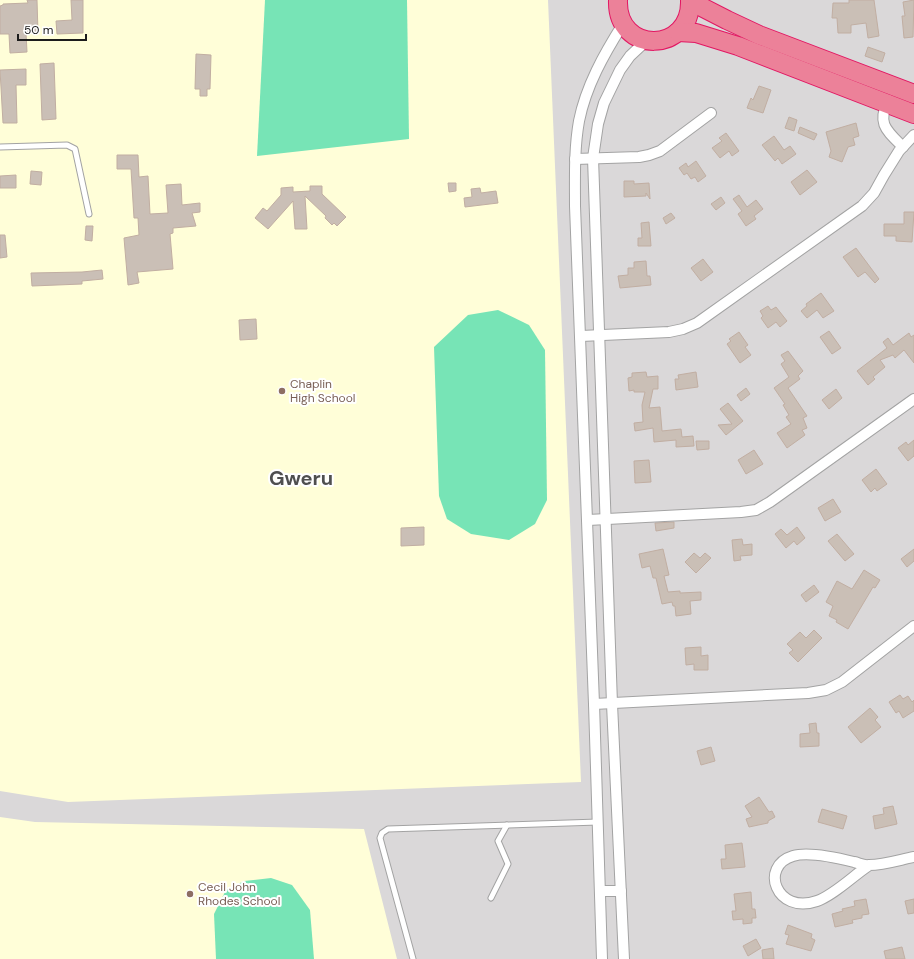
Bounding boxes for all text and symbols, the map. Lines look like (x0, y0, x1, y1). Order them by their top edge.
scale bar (18, 16, 86, 42)
text: 50 m (24, 22, 53, 38)
place label: Chaplin High School (290, 376, 355, 406)
marker: Chaplin High School (277, 386, 287, 396)
district label: Gweru (269, 465, 333, 491)
place label: Cecil John Rhodes School (198, 879, 280, 909)
marker: Cecil John Rhodes School (185, 889, 195, 899)

